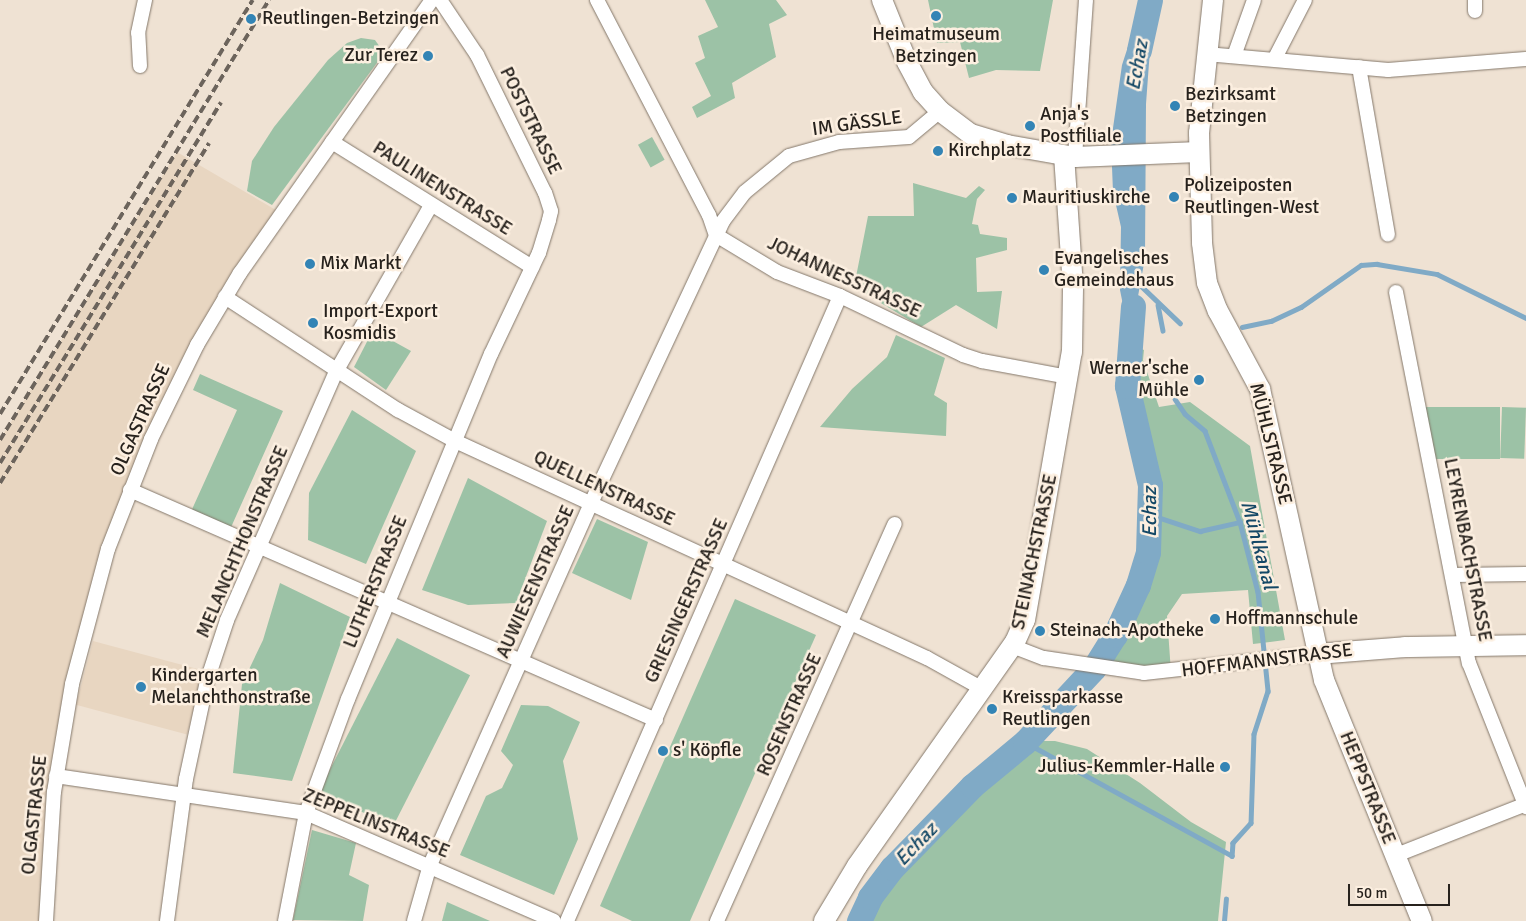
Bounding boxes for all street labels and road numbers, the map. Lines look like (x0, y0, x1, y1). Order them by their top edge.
street label: POSTSTRASSE (494, 63, 566, 179)
street label: IM GÄSSLE (811, 106, 903, 142)
street label: PAULINENSTRASSE (368, 137, 516, 241)
street label: JOHANNESSTRASSE (764, 232, 924, 324)
street label: OLGASTRASSE (106, 361, 176, 479)
street label: MÜHLSTRASSE (1244, 381, 1296, 507)
street label: MELANCHTHONSTRASSE (192, 443, 294, 641)
street label: QUELLENSTRASSE (530, 446, 678, 532)
street label: LEYRENBACHSTRASSE (1438, 456, 1496, 644)
street label: STEINACHSTRASSE (1007, 472, 1063, 632)
street label: AUWIESENSTRASSE (492, 502, 580, 662)
street label: LUTHERSTRASSE (339, 512, 413, 652)
street label: GRIESINGERSTRASSE (640, 515, 734, 687)
street label: HOFFMANNSTRASSE (1180, 639, 1354, 683)
street label: ROSENSTRASSE (753, 650, 827, 780)
street label: HEPPSTRASSE (1334, 728, 1400, 848)
street label: OLGASTRASSE (17, 754, 53, 876)
street label: ZEPPELINSTRASSE (299, 784, 453, 864)

